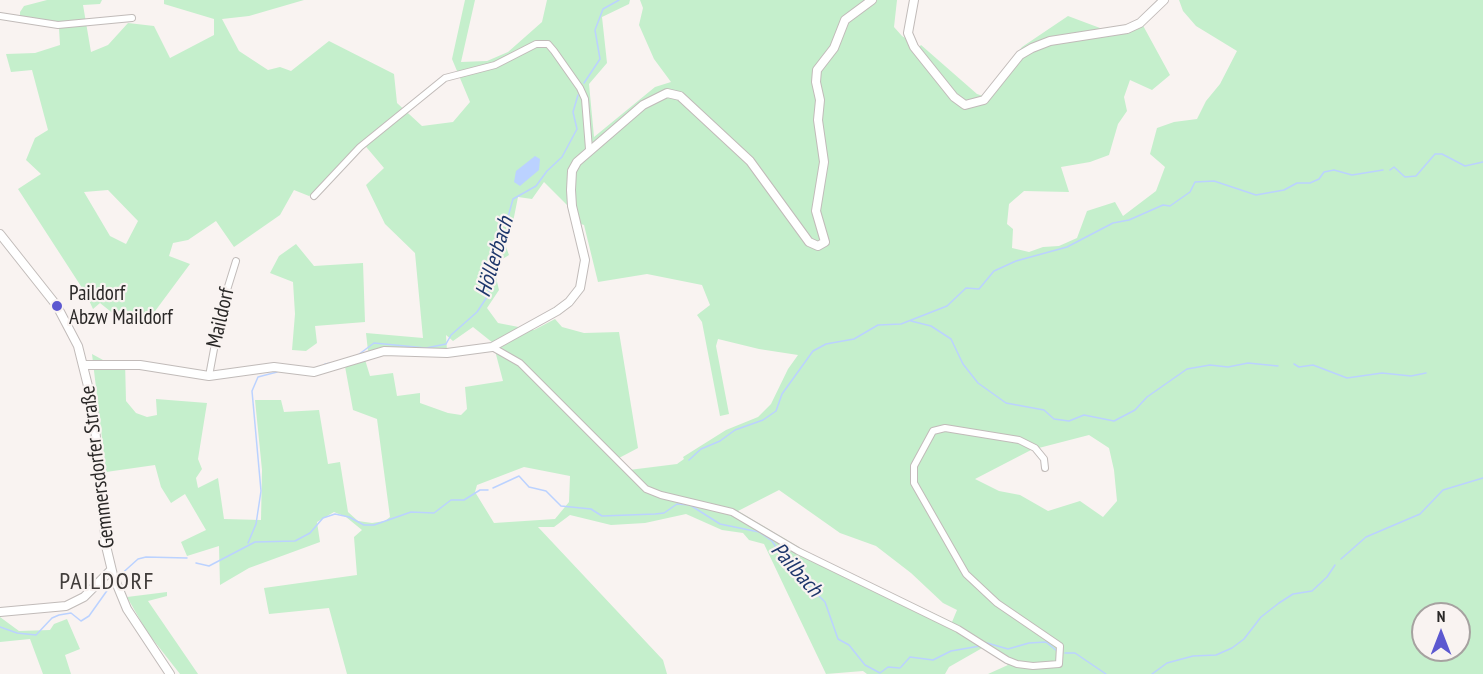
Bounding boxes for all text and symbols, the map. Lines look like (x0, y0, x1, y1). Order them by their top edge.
water label: Höllerbach (470, 214, 520, 300)
place label: Paildorf Abzw Maildorf (69, 281, 173, 331)
street label: Maildorf (202, 286, 240, 350)
marker: Paildorf Abzw Maildorf (50, 299, 64, 313)
street label: Gemmersdorfer Straße (76, 384, 120, 550)
water label: Pailbach (765, 537, 827, 603)
district label: PAILDORF (59, 568, 155, 596)
north arrow (1411, 602, 1471, 662)
text: N (1437, 606, 1445, 626)

